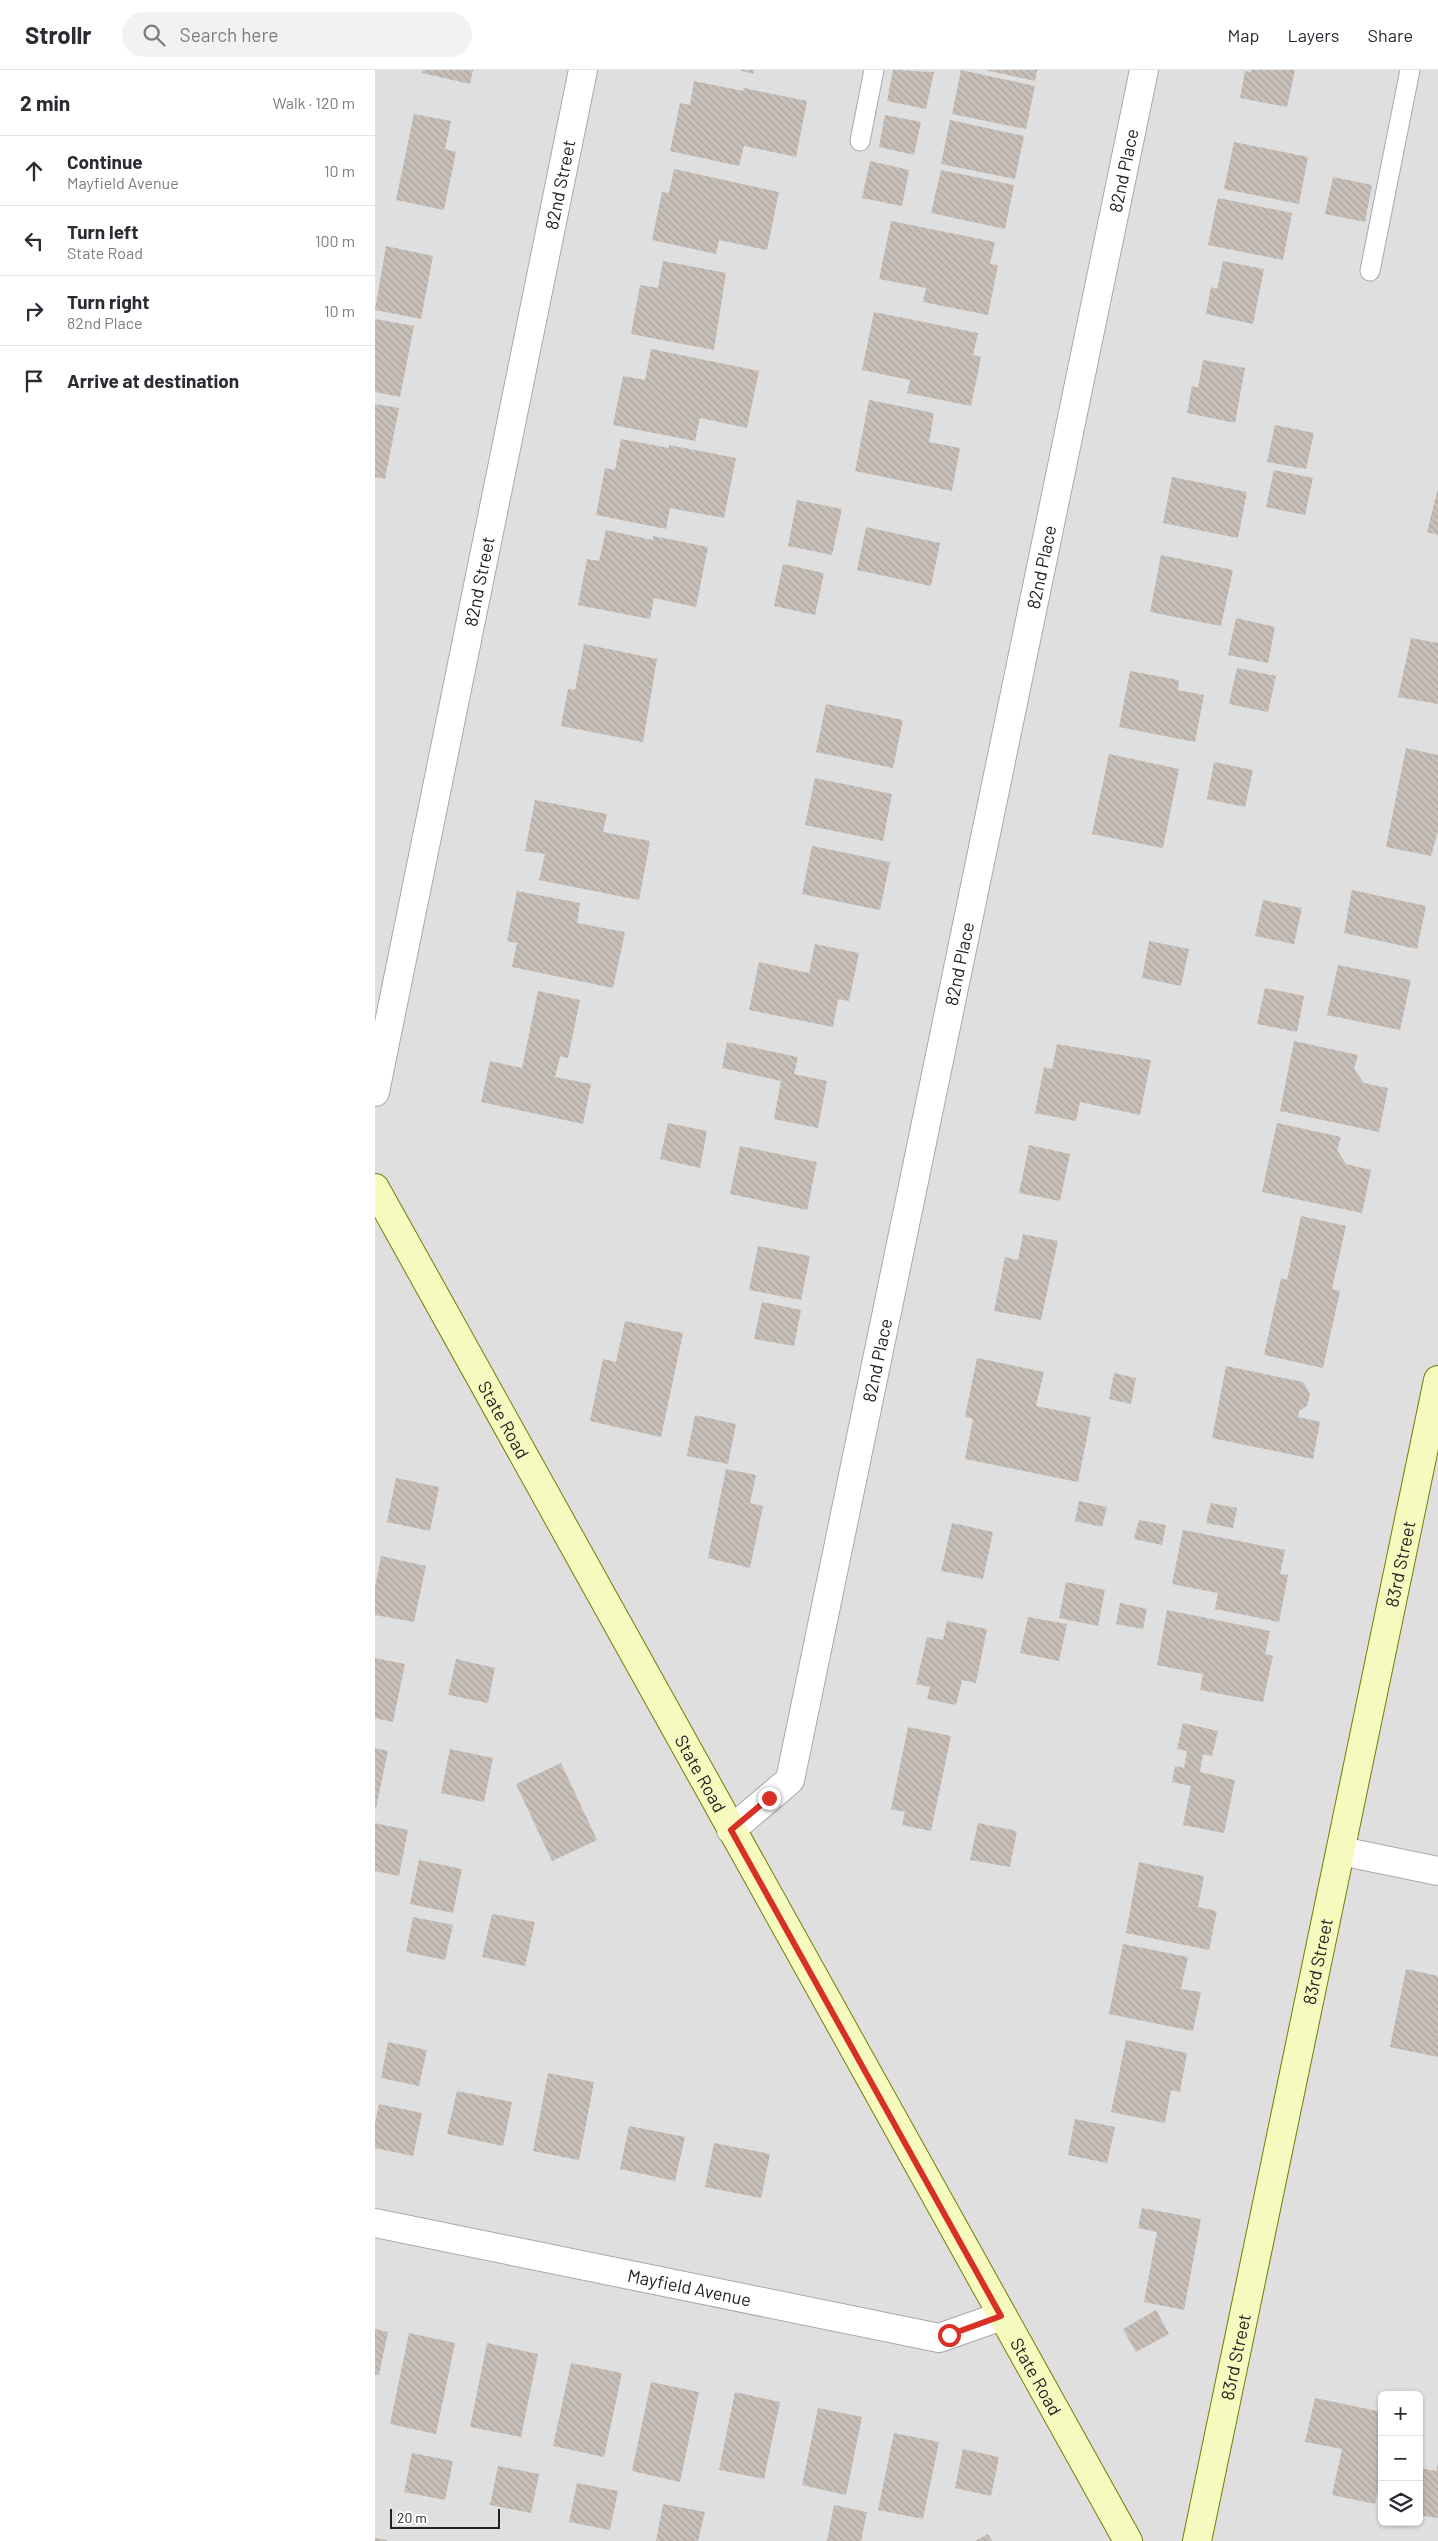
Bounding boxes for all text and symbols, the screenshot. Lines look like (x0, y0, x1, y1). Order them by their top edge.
search box (122, 12, 472, 57)
text: Strollr (25, 20, 92, 49)
icon: search (140, 21, 168, 49)
text: Search here (180, 23, 278, 46)
text: Map (1227, 24, 1259, 46)
text: Layers (1287, 24, 1340, 46)
text: Share (1368, 24, 1413, 46)
text: 2 min (20, 90, 70, 115)
text: Walk · 120 m (272, 93, 355, 112)
street label: 82nd Place (1104, 127, 1143, 214)
street label: 82nd Street (540, 138, 580, 232)
text: Continue (67, 150, 143, 173)
icon: ahead (20, 157, 48, 185)
text: 10 m (324, 161, 355, 180)
text: Mayfield Avenue (67, 173, 179, 192)
text: Turn left (67, 220, 138, 243)
icon: left (20, 227, 48, 255)
text: 100 m (315, 231, 355, 250)
text: State Road (67, 243, 143, 262)
text: Turn right (67, 290, 149, 313)
icon: right (20, 297, 48, 325)
text: 10 m (324, 301, 355, 320)
text: 82nd Place (67, 313, 143, 332)
icon: arrive (20, 367, 48, 395)
text: Arrive at destination (67, 369, 239, 392)
street label: 82nd Place (1022, 523, 1060, 611)
street label: 82nd Street (459, 535, 499, 628)
street label: 82nd Place (940, 920, 978, 1007)
street label: 82nd Place (858, 1316, 896, 1404)
street label: State Road (473, 1377, 534, 1462)
street label: 83rd Street (1380, 1519, 1420, 1609)
street label: State Road (670, 1731, 731, 1816)
route end (758, 1787, 781, 1810)
street label: 83rd Street (1298, 1916, 1337, 2007)
street label: Mayfield Avenue (626, 2264, 753, 2310)
street label: 83rd Street (1216, 2312, 1255, 2402)
route start (938, 2324, 961, 2347)
street label: State Road (1006, 2334, 1067, 2419)
map controls (1378, 2391, 1423, 2526)
button: + (1378, 2391, 1423, 2436)
button: − (1378, 2436, 1423, 2481)
button: layers (1378, 2481, 1423, 2526)
scale bar (390, 2506, 500, 2529)
text: 20 m (397, 2509, 427, 2526)

